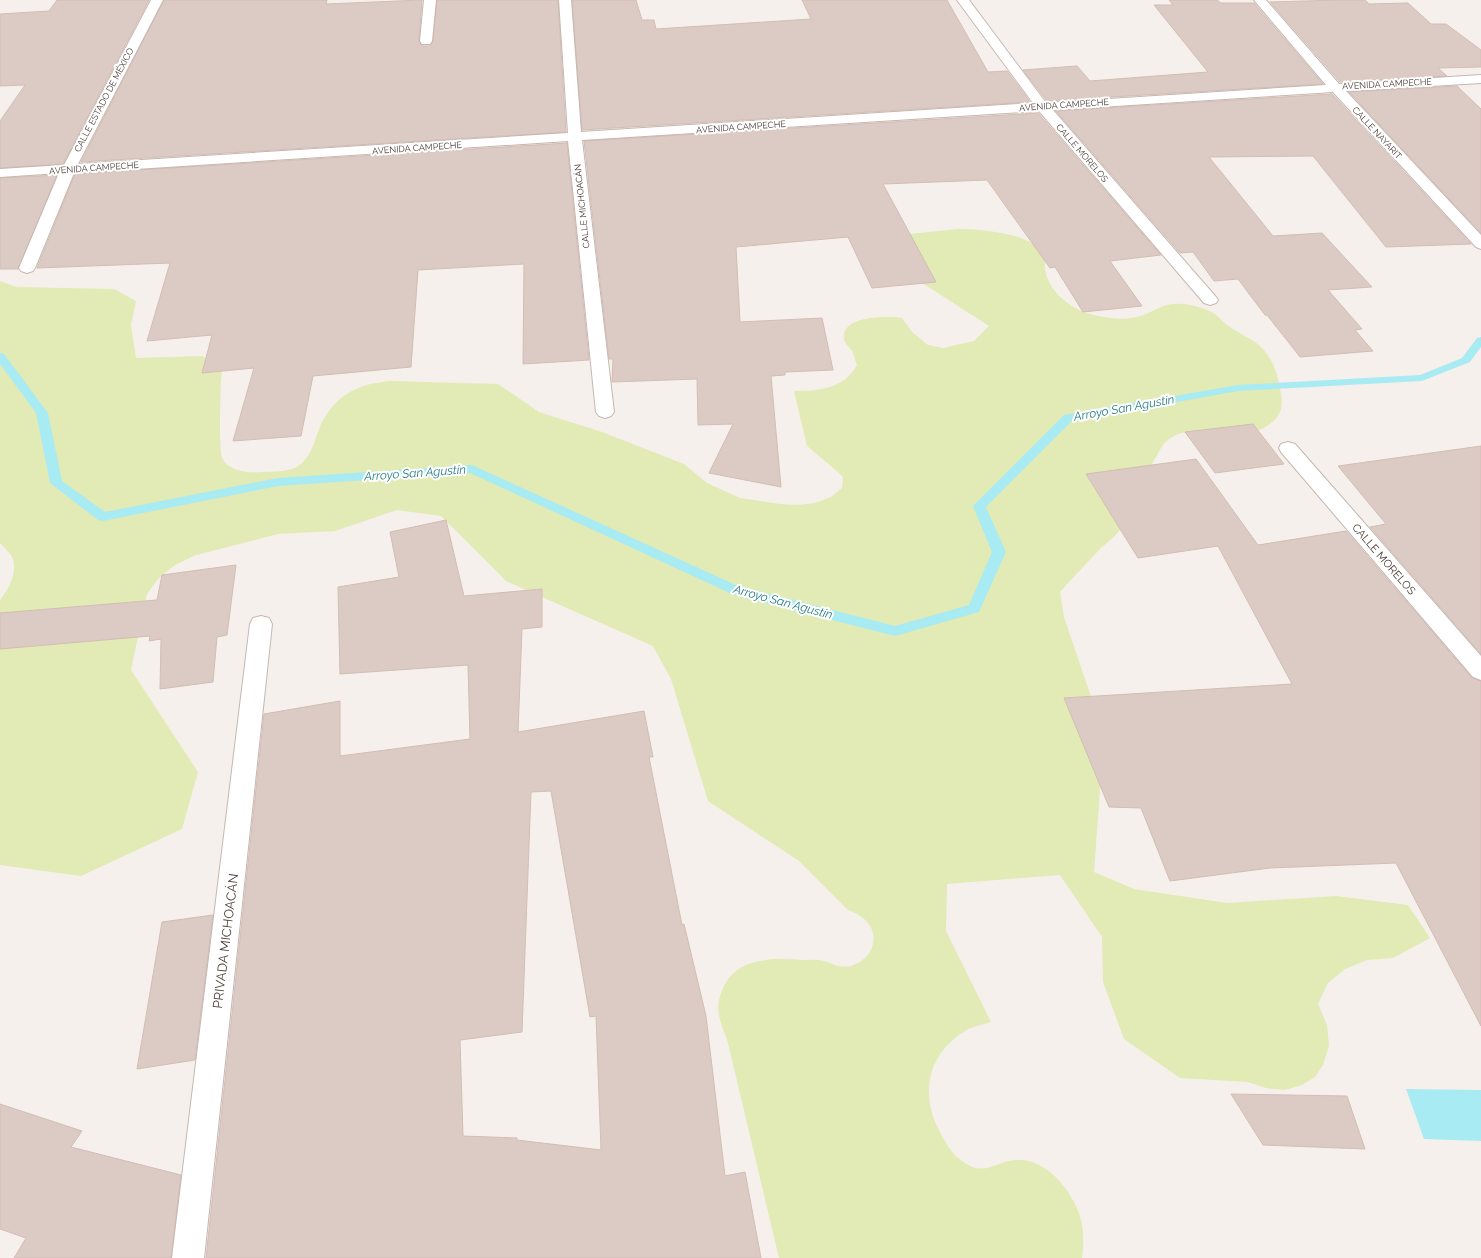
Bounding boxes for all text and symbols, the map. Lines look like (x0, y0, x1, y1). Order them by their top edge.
street label: CALLE ESTADO DE MÉXICO (71, 46, 136, 154)
street label: AVENIDA CAMPECHE (1342, 77, 1433, 91)
street label: AVENIDA CAMPECHE (1019, 97, 1110, 113)
street label: CALLE NAYARIT (1350, 105, 1404, 161)
street label: AVENIDA CAMPECHE (696, 119, 787, 135)
street label: CALLE MORELOS (1054, 122, 1110, 184)
street label: AVENIDA CAMPECHE (372, 140, 463, 156)
street label: AVENIDA CAMPECHE (49, 160, 140, 176)
street label: CALLE MICHOACÁN (572, 163, 591, 249)
water label: Arroyo San Agustín (1072, 392, 1176, 424)
water label: Arroyo San Agustín (363, 462, 467, 484)
street label: CALLE MORELOS (1349, 521, 1418, 598)
water label: Arroyo San Agustín (731, 582, 834, 622)
street label: PRIVADA MICHOACÁN (210, 873, 241, 1009)

